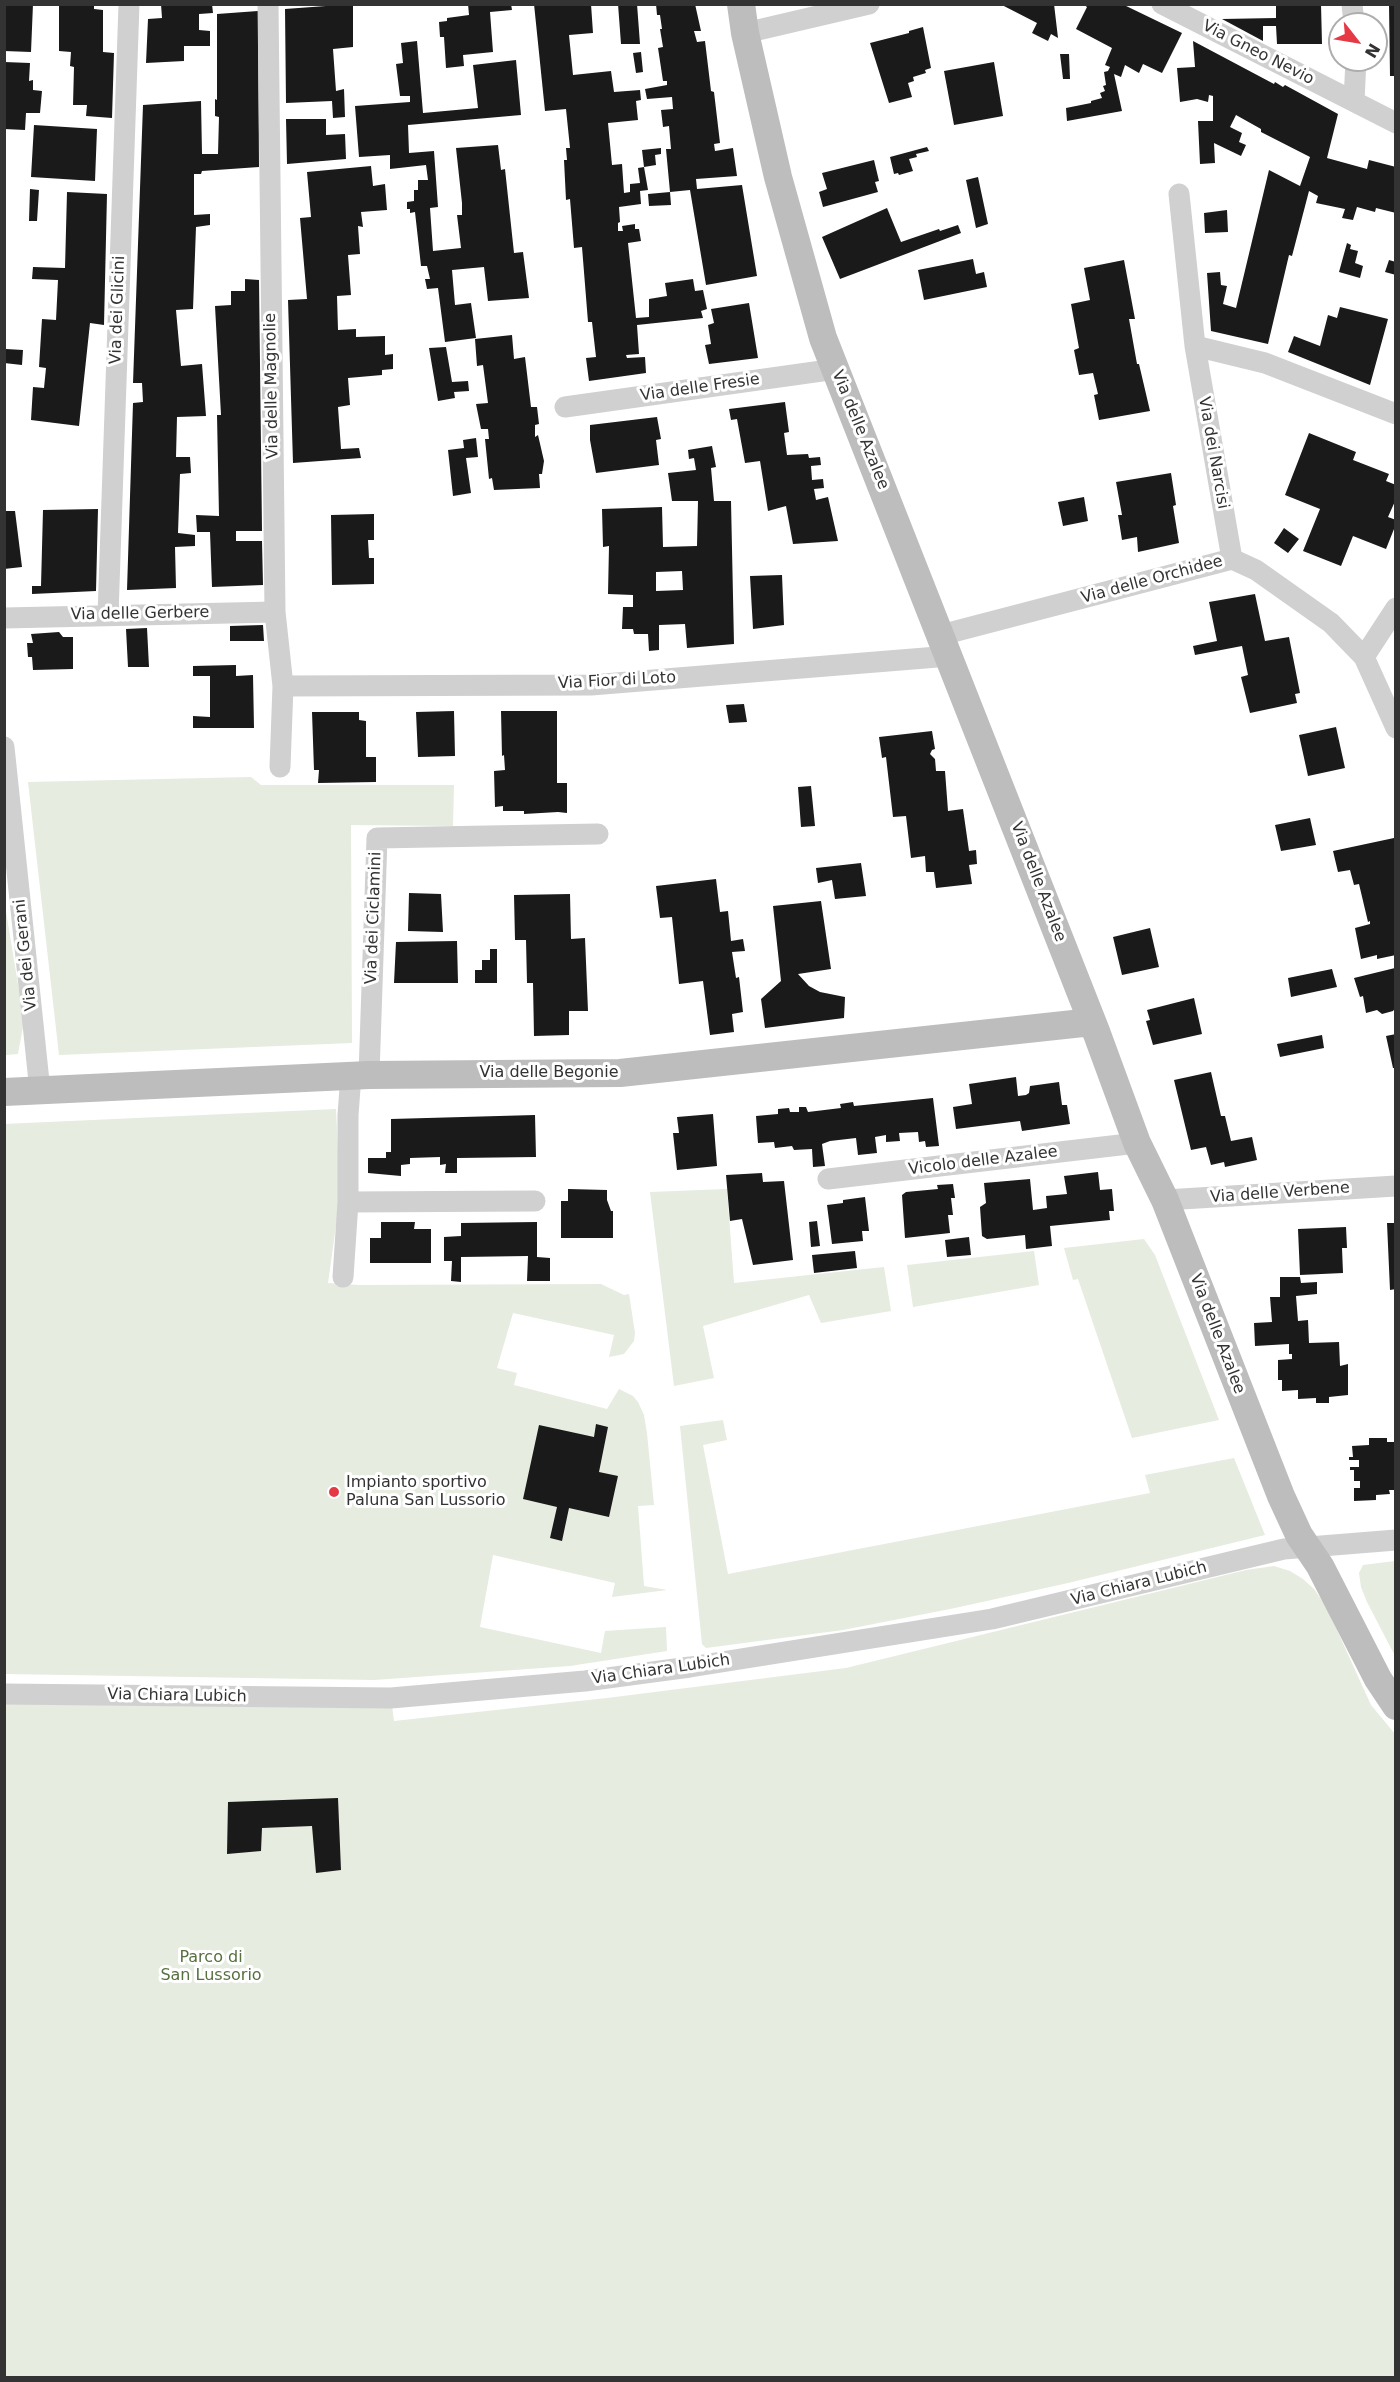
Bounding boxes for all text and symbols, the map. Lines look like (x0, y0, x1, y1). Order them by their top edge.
north arrow (1328, 12, 1388, 72)
street label: Via Gneo Nevio (1199, 17, 1317, 89)
text: N (1361, 40, 1384, 61)
street label: Via dei Glicini (107, 255, 129, 365)
street label: Via delle Magnolie (261, 313, 283, 459)
street label: Via delle Azalee (827, 368, 893, 492)
street label: Via delle Fresie (639, 370, 761, 406)
street label: Via dei Narcisi (1194, 395, 1232, 511)
street label: Via delle Orchidee (1079, 552, 1225, 608)
street label: Via delle Gerbere (71, 603, 209, 625)
street label: Via Fior di Loto (558, 668, 676, 694)
street label: Via delle Azalee (1006, 819, 1070, 945)
street label: Via dei Ciclamini (362, 851, 386, 985)
street label: Via dei Gerani (11, 898, 41, 1012)
street label: Via delle Begonie (480, 1063, 618, 1083)
street label: Vicolo delle Azalee (907, 1142, 1059, 1180)
street label: Via delle Verbene (1210, 1179, 1350, 1207)
street label: Via delle Azalee (1185, 1271, 1249, 1397)
place label: Impianto sportivo Paluna San Lussorio (346, 1473, 506, 1511)
marker: Impianto sportivo Paluna San Lussorio (327, 1485, 341, 1499)
street label: Via Chiara Lubich (1069, 1558, 1209, 1610)
street label: Via Chiara Lubich (591, 1651, 731, 1689)
street label: Via Chiara Lubich (107, 1685, 247, 1707)
park label: Parco di San Lussorio (160, 1948, 262, 1986)

